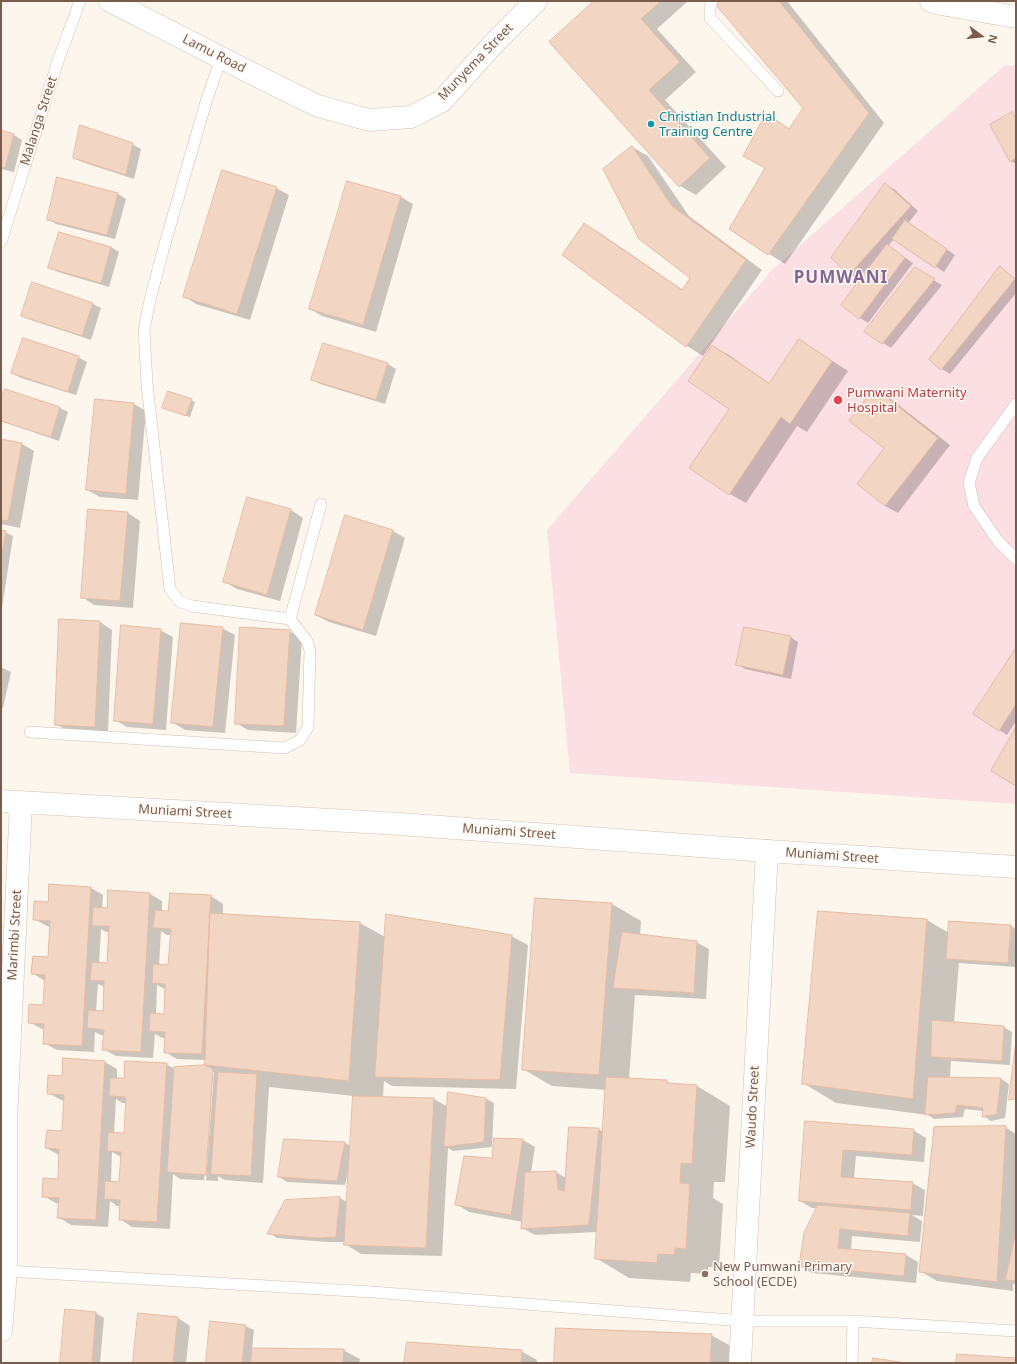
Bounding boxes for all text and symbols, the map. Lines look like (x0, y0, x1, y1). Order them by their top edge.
north arrow (961, 16, 1001, 56)
street label: Munyema Street (435, 20, 517, 104)
street label: Lamu Road (180, 31, 248, 77)
text: N (985, 33, 1001, 45)
street label: Malanga Street (17, 74, 61, 168)
place label: Christian Industrial Training Centre (659, 109, 776, 140)
marker: Christian Industrial Training Centre (646, 119, 656, 129)
district label: PUMWANI (794, 268, 888, 288)
place label: Pumwani Maternity Hospital (847, 385, 967, 416)
marker: Pumwani Maternity Hospital (832, 394, 844, 406)
street label: Muniami Street (138, 802, 232, 822)
street label: Muniami Street (462, 821, 556, 843)
street label: Muniami Street (785, 845, 879, 867)
street label: Marimbi Street (5, 889, 25, 981)
street label: Waudo Street (743, 1065, 763, 1149)
place label: New Pumwani Primary School (ECDE) (713, 1259, 852, 1290)
marker: New Pumwani Primary School (ECDE) (700, 1269, 710, 1279)

